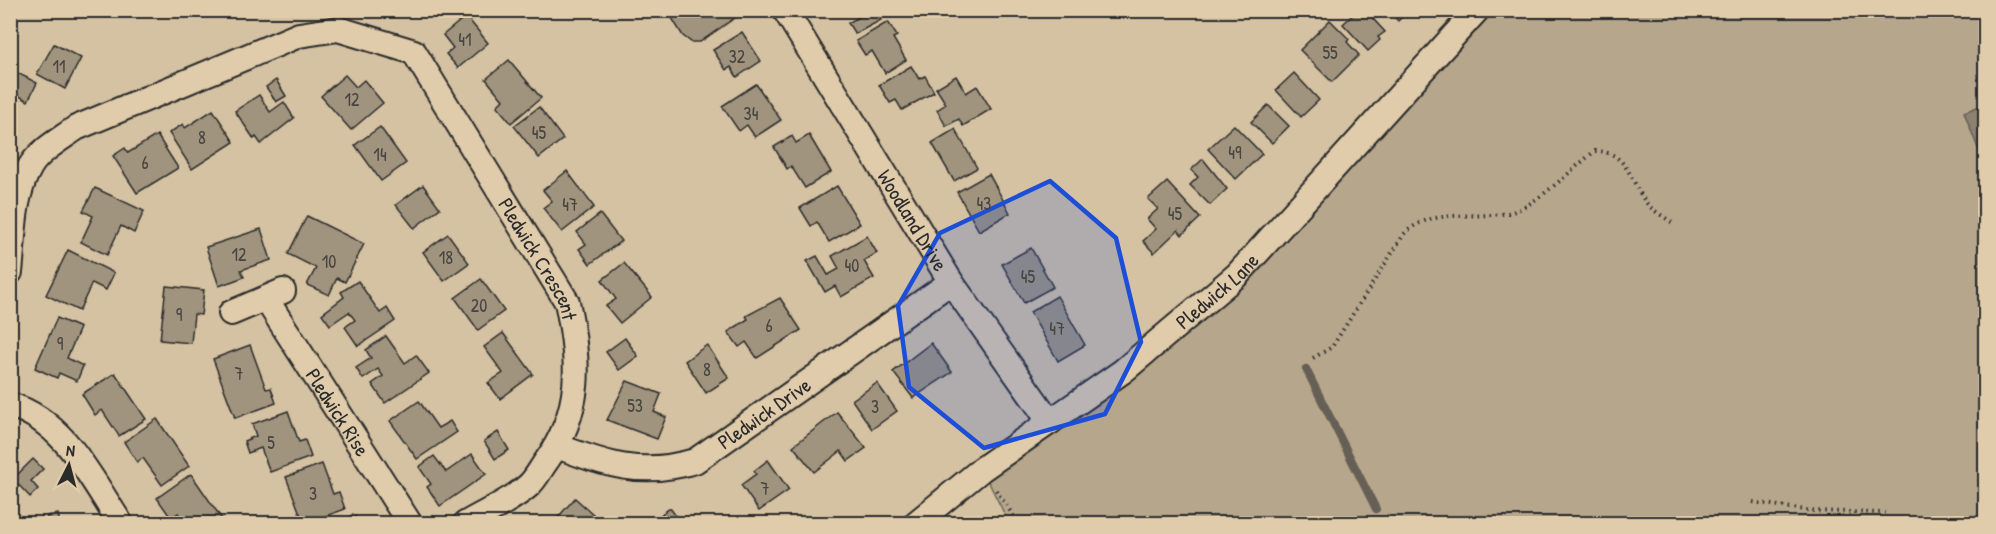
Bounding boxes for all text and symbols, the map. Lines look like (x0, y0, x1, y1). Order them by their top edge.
house number: 41 (458, 27, 472, 52)
house number: 55 (1322, 40, 1338, 65)
house number: 32 (729, 44, 746, 69)
house number: 11 (52, 54, 66, 79)
house number: 12 (345, 87, 360, 112)
house number: 34 (744, 101, 759, 126)
house number: 45 (532, 120, 547, 145)
house number: 8 (198, 125, 206, 150)
house number: 49 (1228, 140, 1242, 165)
house number: 14 (373, 142, 387, 167)
house number: 6 (141, 150, 149, 175)
street label: Woodland Drive (871, 164, 955, 276)
house number: 43 (977, 191, 991, 216)
street label: Pledwick Crescent (492, 192, 585, 323)
house number: 47 (562, 192, 578, 217)
house number: 45 (1168, 201, 1183, 226)
house number: 12 (232, 242, 247, 267)
house number: 18 (439, 245, 453, 270)
street label: Pledwick Lane (1169, 246, 1265, 335)
house number: 10 (322, 249, 336, 274)
house number: 40 (845, 253, 859, 278)
house number: 45 (1021, 264, 1036, 289)
house number: 20 (471, 293, 487, 318)
house number: 9 (176, 302, 183, 327)
house number: 6 (765, 313, 773, 338)
house number: 47 (1049, 316, 1065, 341)
house number: 9 (57, 331, 64, 356)
house number: 8 (703, 357, 711, 382)
house number: 7 (235, 361, 244, 386)
street label: Pledwick Rise (299, 362, 377, 461)
street label: Pledwick Drive (711, 370, 816, 456)
house number: 53 (627, 393, 643, 418)
house number: 3 (871, 394, 879, 419)
house number: 5 (267, 430, 275, 455)
north arrow (39, 435, 99, 495)
text: N (65, 439, 76, 462)
house number: 7 (761, 476, 770, 501)
house number: 3 (309, 481, 317, 506)

